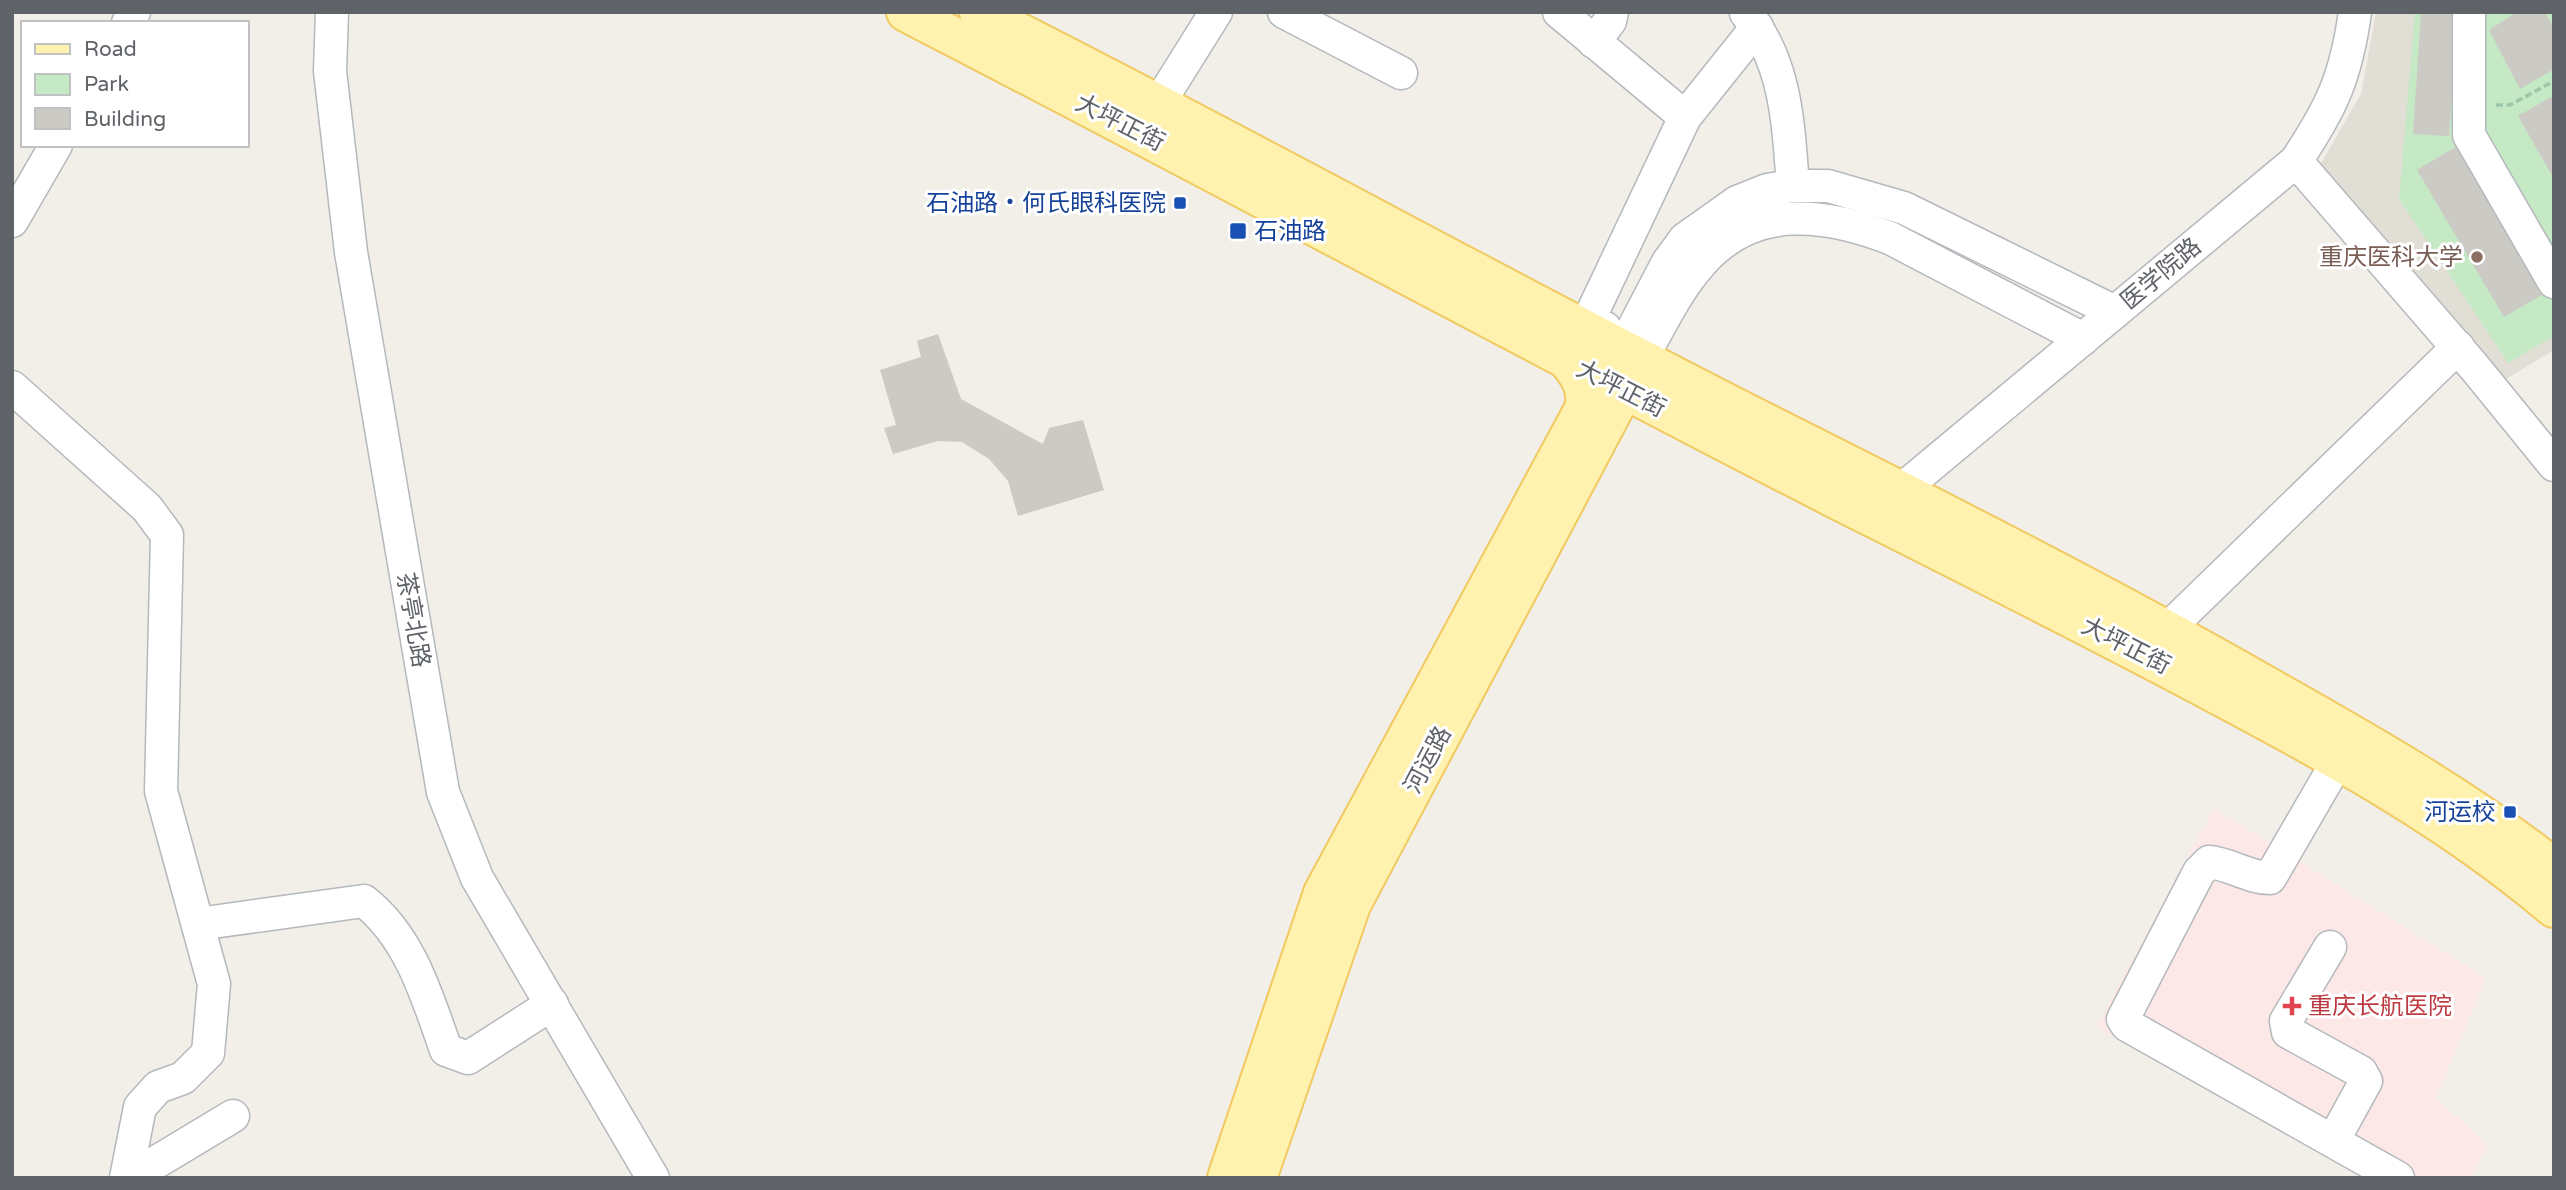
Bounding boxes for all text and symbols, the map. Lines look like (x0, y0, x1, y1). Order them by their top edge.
legend (21, 21, 248, 147)
text: Road (84, 37, 137, 62)
text: Park (84, 72, 129, 97)
street label: 大坪正街 (1071, 88, 1169, 158)
text: Building (84, 107, 166, 132)
place label: 石油路‧何氏眼科医院 (926, 189, 1166, 218)
marker: 石油路‧何氏眼科医院 (1172, 195, 1188, 211)
place label: 石油路 (1254, 217, 1326, 246)
marker: 石油路 (1228, 221, 1248, 241)
street label: 医学院路 (2115, 232, 2207, 316)
place label: 重庆医科大学 (2319, 243, 2463, 272)
marker: 重庆医科大学 (2469, 249, 2485, 265)
street label: 大坪正街 (1572, 354, 1670, 424)
street label: 茶亭北路 (390, 570, 436, 670)
street label: 大坪正街 (2077, 611, 2175, 681)
street label: 河运路 (1398, 721, 1458, 799)
place label: 河运校 (2424, 798, 2496, 827)
marker: 河运校 (2502, 804, 2518, 820)
place label: 重庆长航医院 (2308, 992, 2452, 1021)
marker: 重庆长航医院 (2282, 996, 2302, 1016)

